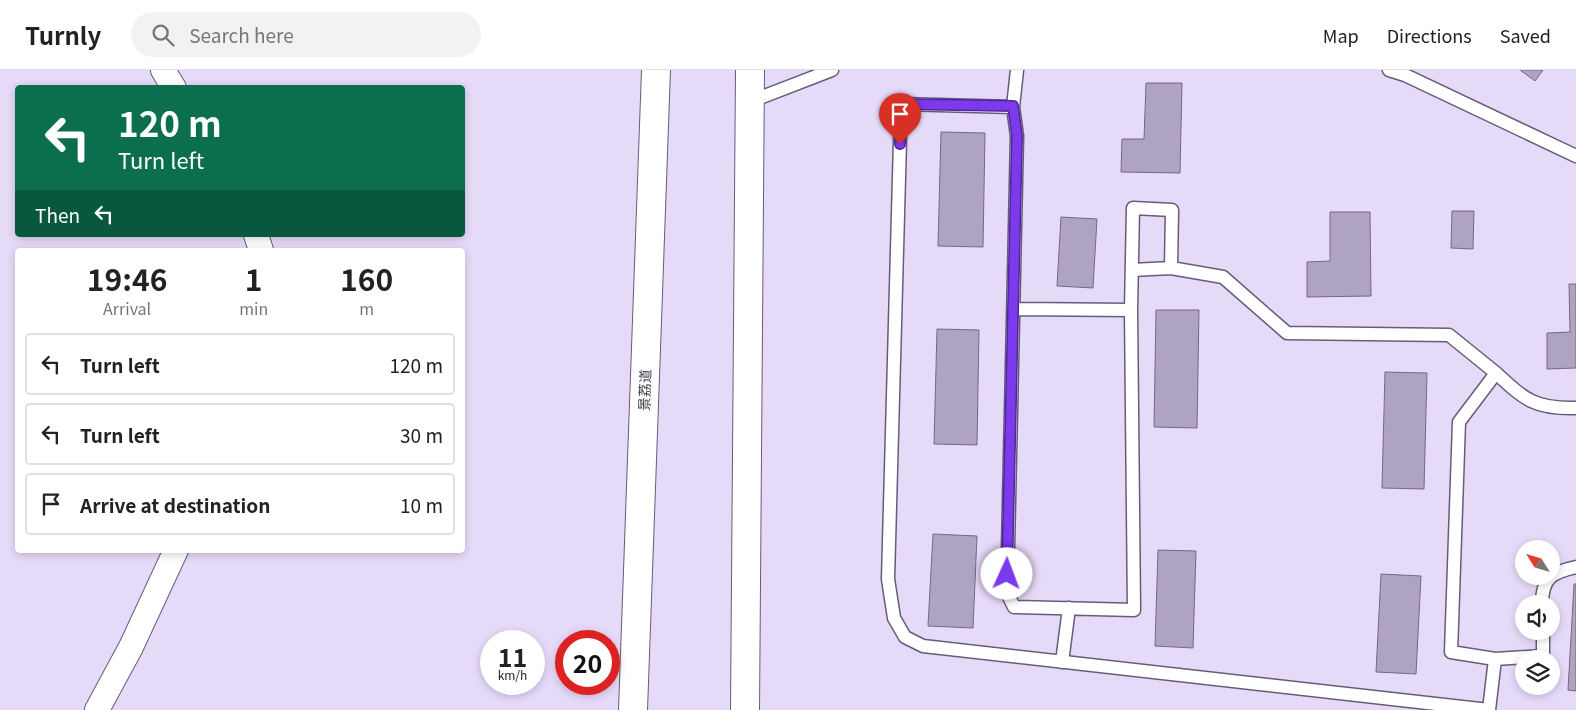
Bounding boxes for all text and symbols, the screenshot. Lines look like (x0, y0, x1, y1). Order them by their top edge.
search box (131, 12, 481, 57)
text: Turnly (25, 17, 101, 52)
icon: search (149, 21, 177, 49)
text: Search here (189, 21, 294, 48)
text: Map (1323, 22, 1359, 48)
text: Directions (1387, 22, 1472, 48)
text: Saved (1500, 22, 1551, 48)
pin (879, 93, 921, 144)
text: 120 m (118, 96, 222, 147)
icon: arrive (886, 100, 914, 128)
icon: left (35, 105, 100, 170)
text: Turn left (118, 143, 204, 175)
icon: left (90, 200, 118, 228)
text: Then (35, 201, 80, 228)
text: 19:46 (87, 256, 167, 300)
text: 1 (245, 256, 263, 300)
text: 160 (340, 256, 393, 300)
text: Arrival (103, 296, 151, 320)
text: min (239, 296, 268, 320)
text: m (359, 296, 374, 320)
icon: left (37, 350, 65, 378)
text: Turn left (80, 351, 160, 378)
text: 120 m (390, 351, 443, 378)
street label: 景荔道 (633, 369, 655, 411)
icon: left (37, 420, 65, 448)
text: Turn left (80, 421, 160, 448)
text: 30 m (400, 421, 443, 448)
icon: arrive (37, 490, 65, 518)
text: Arrive at destination (80, 491, 270, 518)
text: 10 m (400, 491, 443, 518)
north arrow (1515, 540, 1560, 585)
map controls (1515, 540, 1560, 695)
position arrow (980, 547, 1032, 599)
button: sound (1515, 595, 1560, 640)
speed limit sign: 20 (555, 630, 620, 695)
text: 11 (498, 638, 527, 674)
button: layers (1515, 650, 1560, 695)
text: km/h (498, 666, 527, 683)

